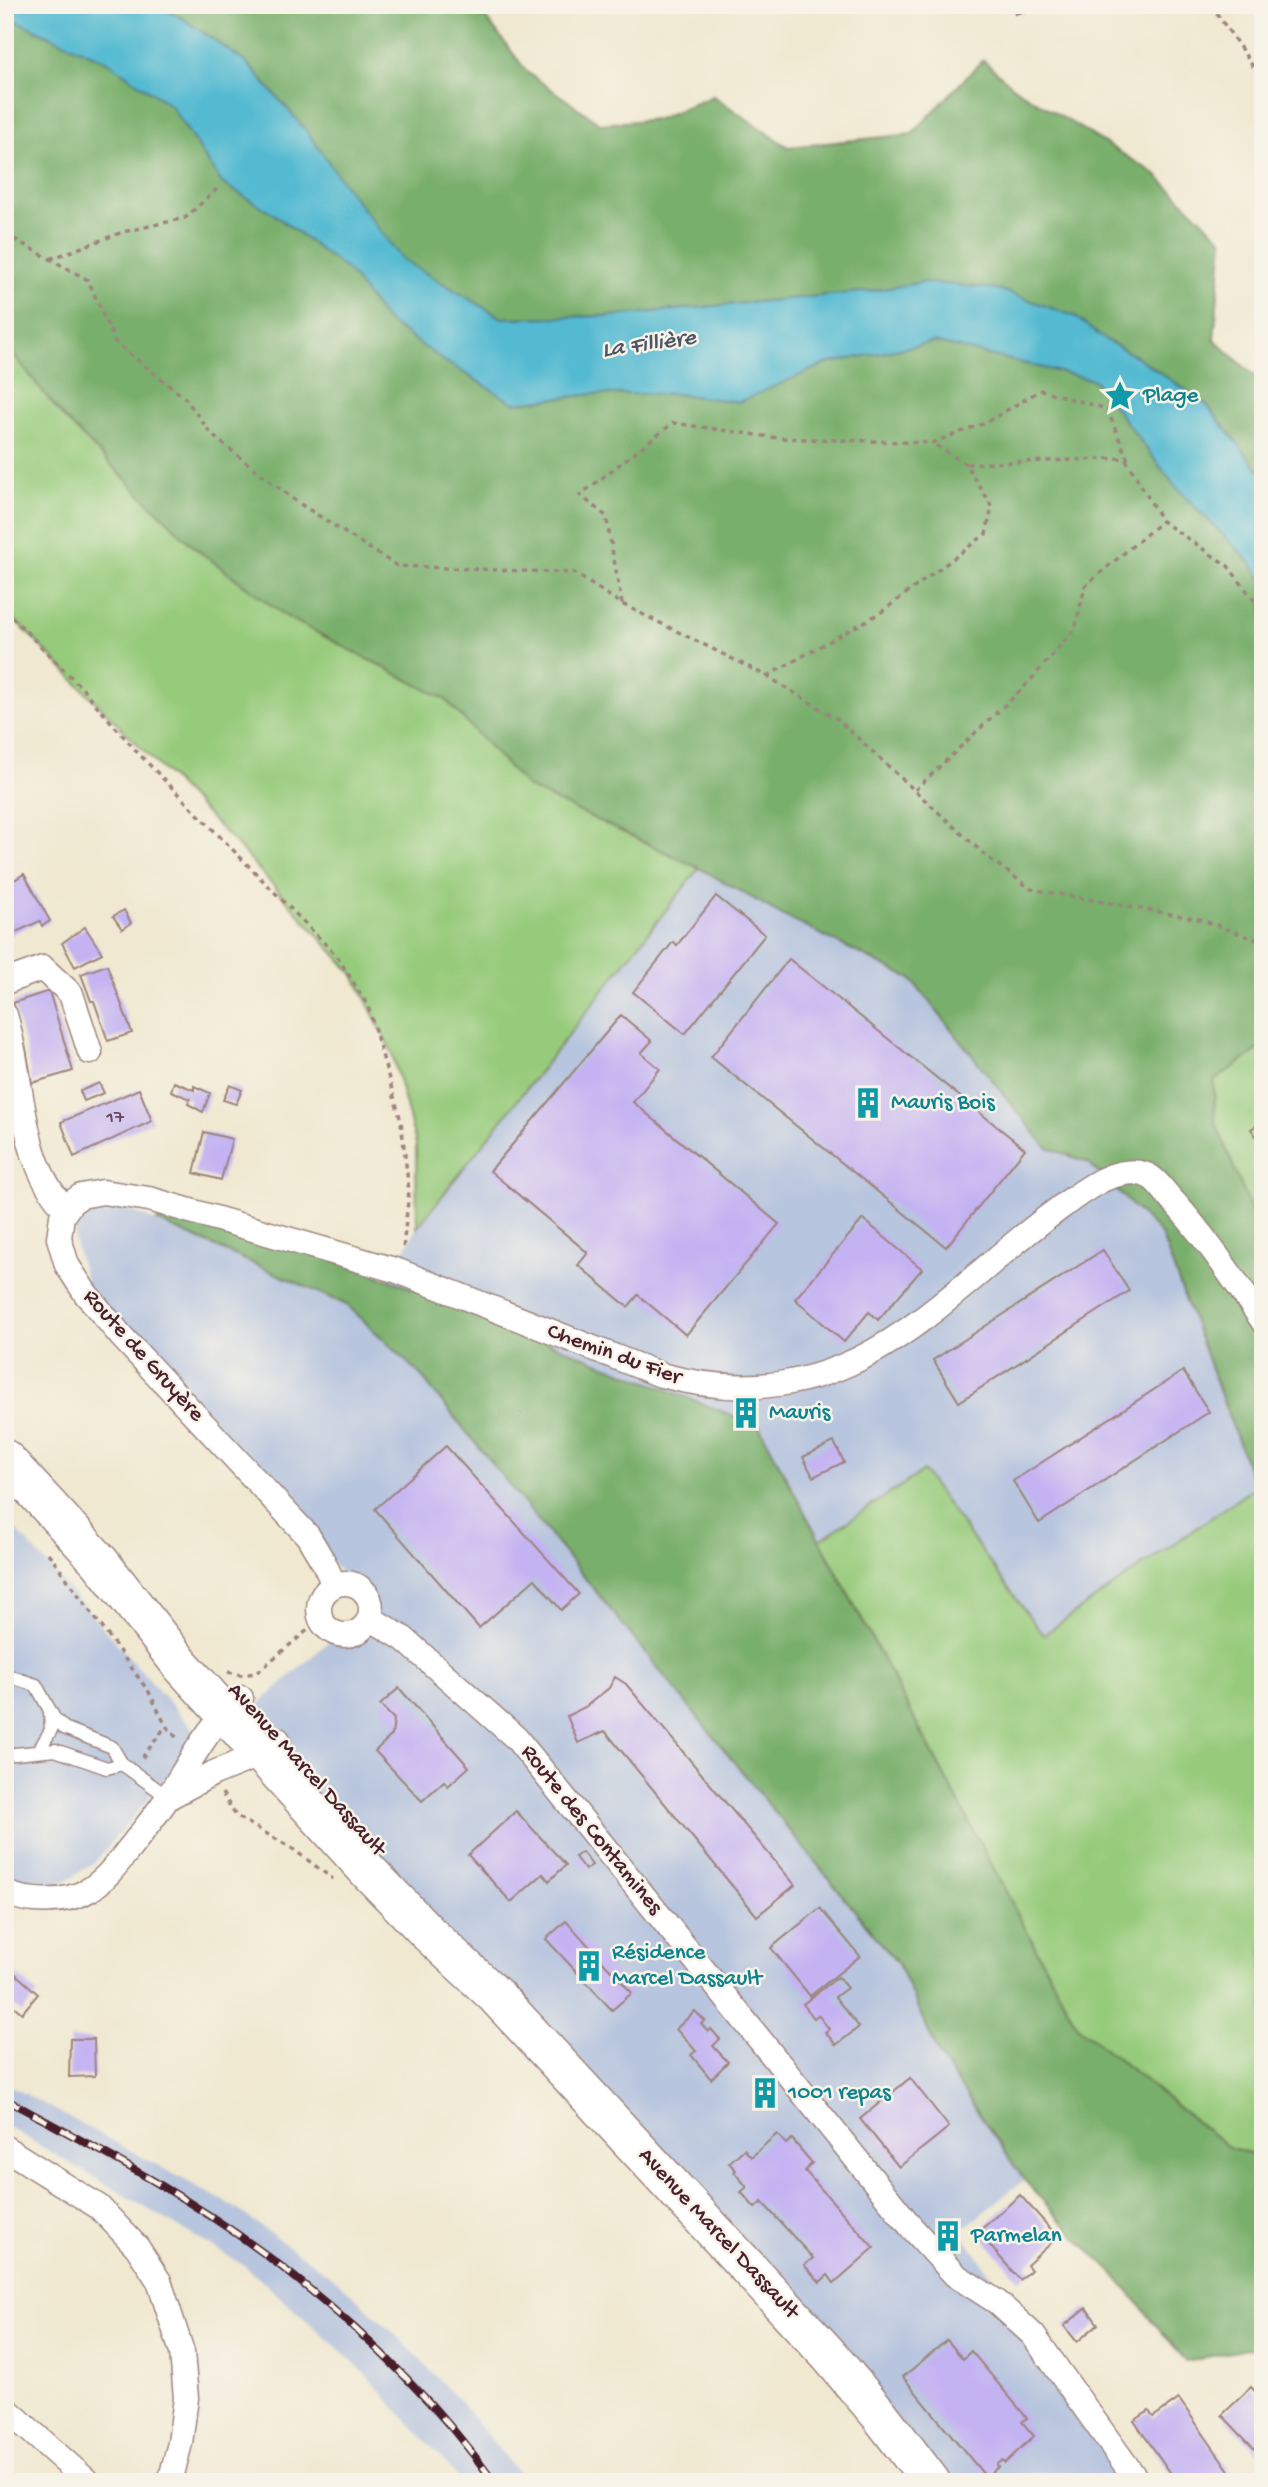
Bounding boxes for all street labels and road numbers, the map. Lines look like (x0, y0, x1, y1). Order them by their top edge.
street label: Route de Gruyère (76, 1284, 210, 1429)
street label: Chemin du Fier (543, 1318, 687, 1392)
street label: Avenue Marcel Dassault (221, 1678, 392, 1864)
street label: Route des Contamines (514, 1740, 668, 1921)
street label: Avenue Marcel Dassault (632, 2143, 805, 2326)

